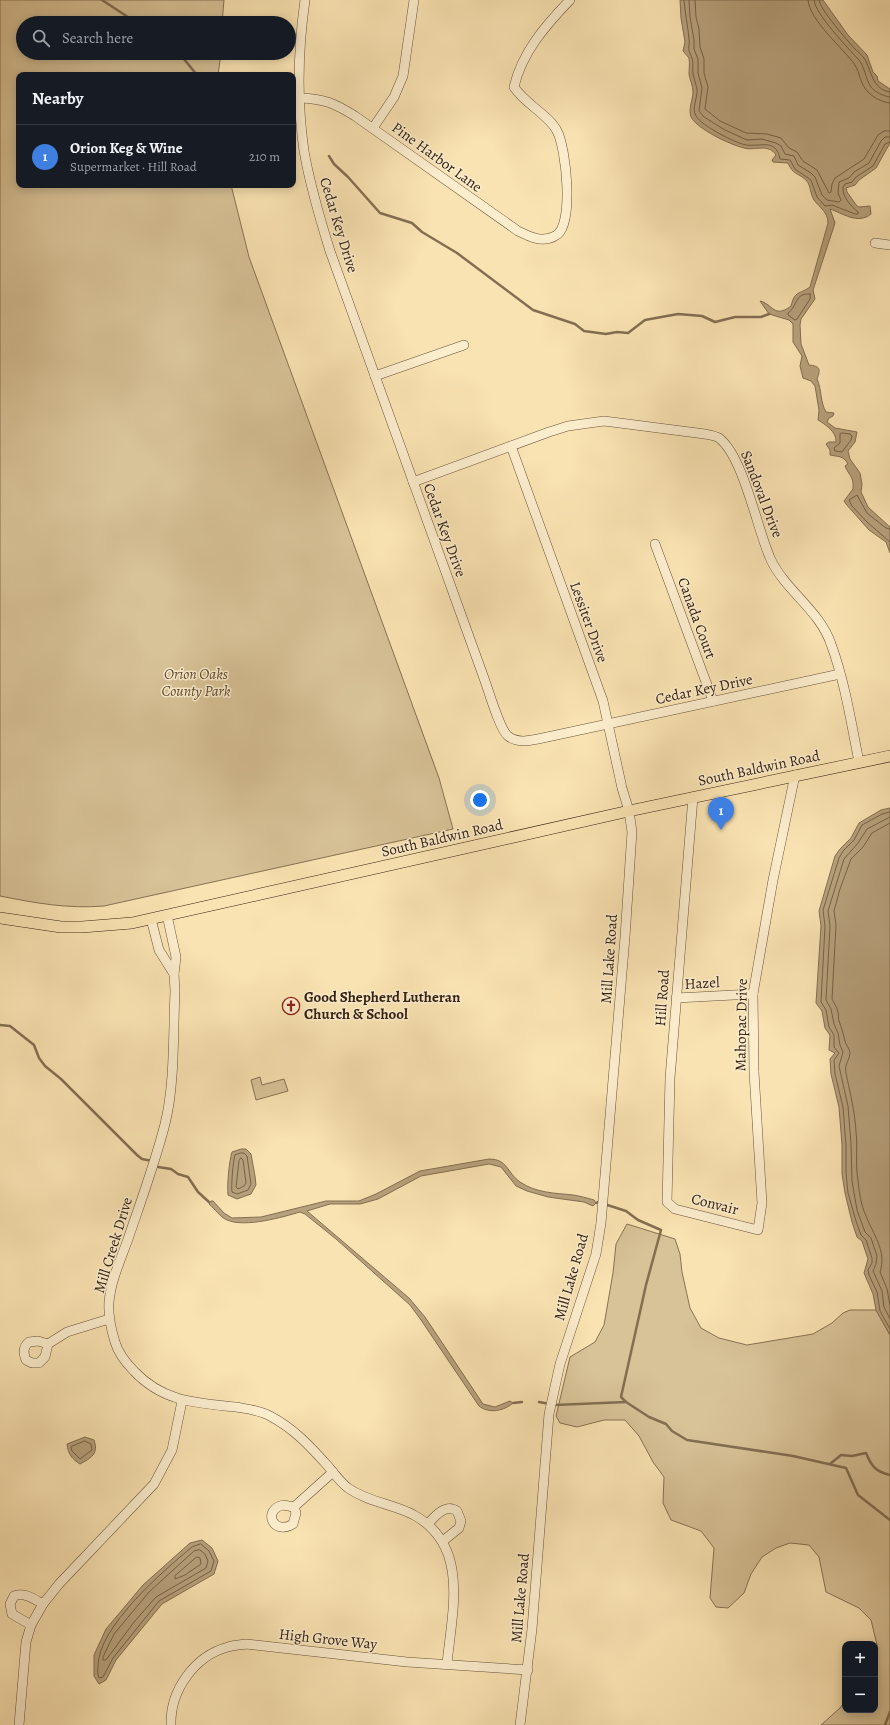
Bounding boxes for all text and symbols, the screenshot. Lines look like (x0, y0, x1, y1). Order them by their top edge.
search box (16, 16, 296, 60)
icon: search (30, 27, 52, 49)
text: Search here (62, 28, 133, 48)
text: Nearby (32, 87, 83, 110)
street label: Pine Harbor Lane (388, 117, 487, 197)
text: Orion Keg & Wine (70, 138, 183, 158)
text: 1 (43, 148, 47, 165)
text: 210 m (249, 148, 280, 165)
text: Supermarket · Hill Road (70, 158, 197, 175)
street label: Cedar Key Drive (315, 175, 363, 275)
street label: Sandoval Drive (736, 448, 788, 541)
street label: Cedar Key Drive (419, 480, 471, 580)
street label: Canada Court (673, 575, 721, 661)
street label: Lessiter Drive (565, 579, 613, 665)
park label: Orion Oaks County Park (162, 664, 231, 701)
street label: Cedar Key Drive (654, 669, 755, 709)
street label: South Baldwin Road (696, 745, 823, 791)
your location (470, 790, 490, 810)
pin: 1 (708, 797, 734, 830)
street label: South Baldwin Road (379, 814, 506, 862)
street label: Mill Lake Road (596, 913, 622, 1004)
street label: Hill Road (650, 968, 674, 1027)
street label: Hazel (684, 972, 720, 994)
street label: Mahopac Drive (730, 978, 752, 1072)
place label: Good Shepherd Lutheran Church & School (304, 987, 461, 1024)
church icon: Good Shepherd Lutheran Church & School (281, 996, 301, 1016)
street label: Convair (689, 1189, 741, 1220)
street label: Mill Creek Drive (89, 1194, 137, 1295)
street label: Mill Lake Road (549, 1230, 593, 1323)
street label: Mill Lake Road (506, 1551, 534, 1644)
street label: High Grove Way (278, 1624, 378, 1654)
map controls (842, 1641, 878, 1713)
button: + (842, 1641, 878, 1677)
button: − (842, 1677, 878, 1713)

